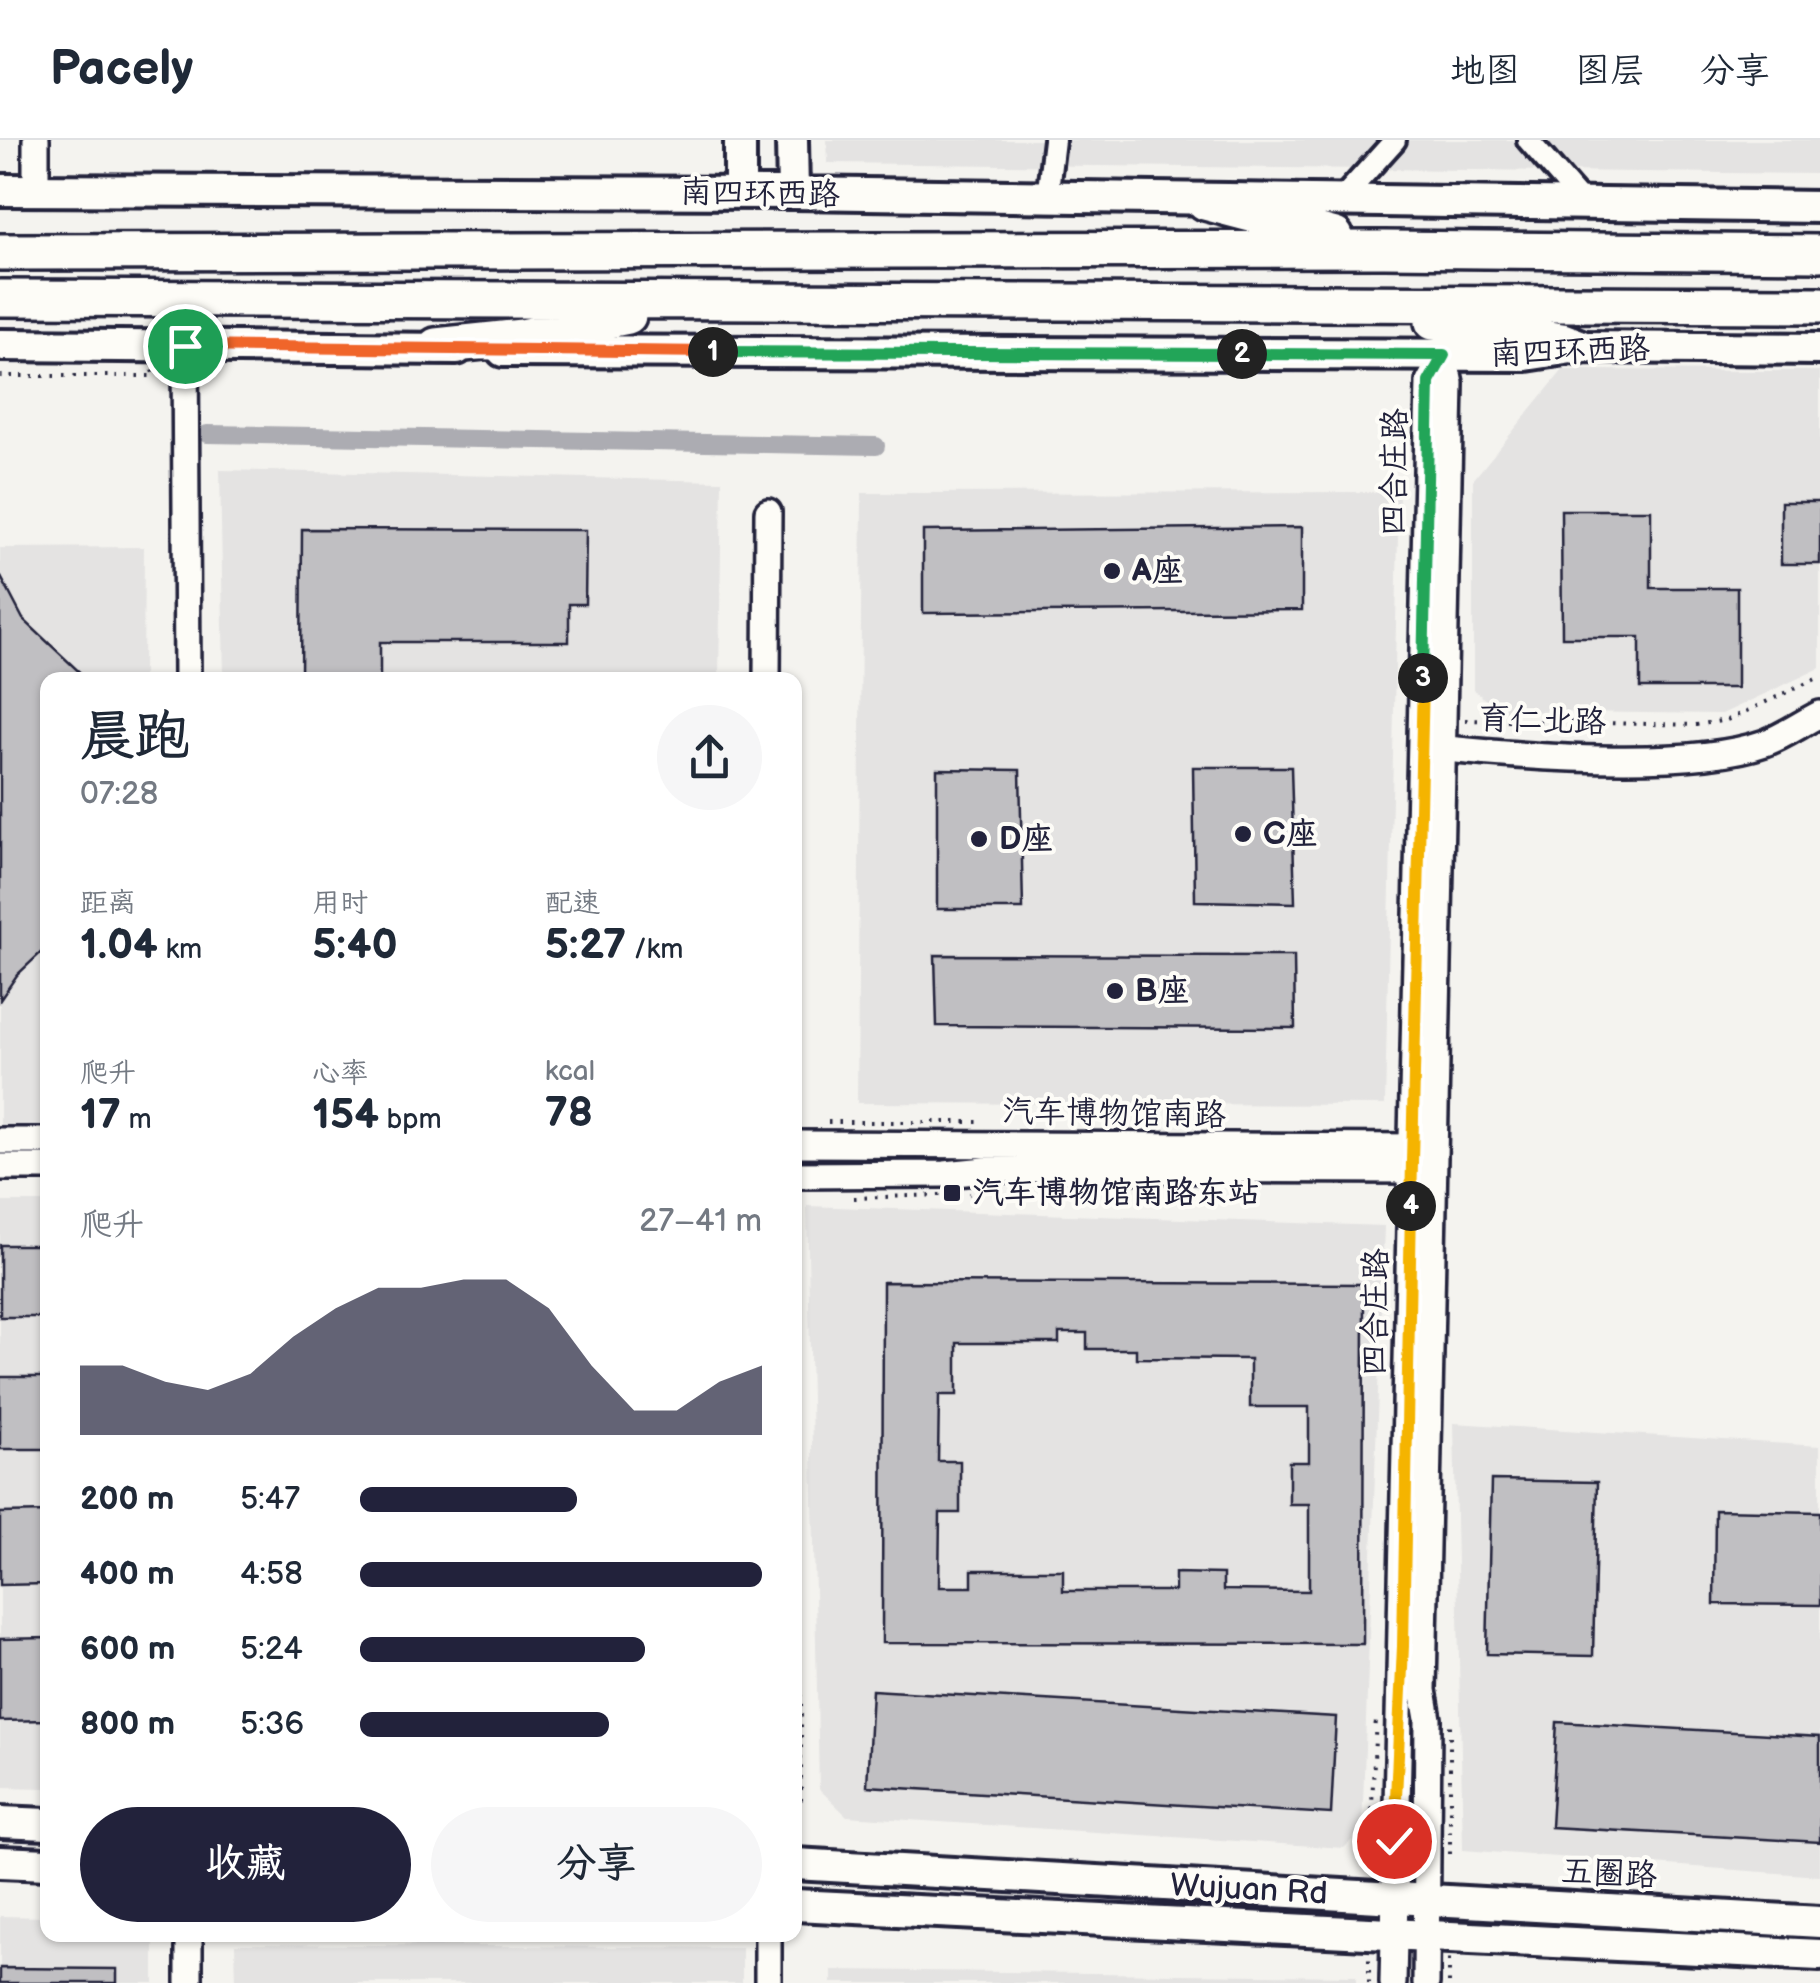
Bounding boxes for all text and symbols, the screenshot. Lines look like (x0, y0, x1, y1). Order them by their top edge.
text: Pacely (50, 41, 193, 98)
text: 地图 (1450, 50, 1520, 93)
text: 图层 (1575, 50, 1645, 93)
text: 分享 (1700, 50, 1770, 93)
street label: 南四环西路 (680, 173, 840, 215)
pin (143, 304, 228, 389)
icon: arrive (158, 319, 213, 374)
pin: 1 (688, 327, 738, 377)
pin: 2 (1217, 329, 1267, 379)
street label: 南四环西路 (1489, 330, 1651, 374)
text: 1 (707, 335, 719, 368)
text: 2 (1234, 337, 1250, 370)
street label: 四合庄路 (1374, 408, 1416, 536)
place label: A座 (1131, 552, 1184, 591)
marker: A座 (1101, 560, 1123, 582)
pin: 3 (1398, 653, 1448, 703)
text: 3 (1415, 661, 1431, 694)
street label: 育仁北路 (1477, 699, 1607, 743)
text: 晨跑 (80, 704, 190, 771)
button: share (657, 705, 762, 810)
text: 07:28 (80, 775, 159, 814)
place label: C座 (1263, 815, 1318, 854)
place label: D座 (999, 820, 1053, 859)
marker: C座 (1232, 823, 1254, 845)
marker: D座 (968, 828, 990, 850)
text: 距离 (80, 887, 136, 920)
text: 用时 (312, 887, 368, 920)
text: 配速 (545, 887, 601, 920)
text: 1.04 (80, 920, 158, 971)
text: 5:40 (312, 920, 398, 971)
text: 5:27 (545, 920, 626, 971)
text: km (158, 933, 202, 966)
text: /km (626, 933, 683, 966)
place label: B座 (1135, 972, 1190, 1011)
marker: B座 (1104, 980, 1126, 1002)
text: kcal (545, 1055, 595, 1088)
text: 爬升 (80, 1057, 136, 1090)
text: 心率 (312, 1057, 368, 1090)
text: 78 (545, 1088, 593, 1139)
text: 17 (80, 1090, 121, 1141)
text: 154 (312, 1090, 379, 1141)
street label: 汽车博物馆南路 (1002, 1093, 1226, 1135)
text: m (121, 1103, 152, 1136)
text: bpm (379, 1103, 442, 1136)
place label: 汽车博物馆南路东站 (972, 1174, 1260, 1213)
pin: 4 (1386, 1181, 1436, 1231)
marker: 汽车博物馆南路东站 (941, 1182, 963, 1204)
text: 4 (1403, 1189, 1419, 1222)
text: 27–41 m (639, 1202, 762, 1241)
text: 爬升 (80, 1206, 144, 1245)
street label: 四合庄路 (1355, 1248, 1397, 1376)
text: 200 m (80, 1480, 174, 1519)
text: 5:47 (240, 1480, 300, 1519)
text: 400 m (80, 1555, 175, 1594)
text: 4:58 (240, 1555, 303, 1594)
text: 600 m (80, 1630, 175, 1669)
text: 5:24 (240, 1630, 303, 1669)
text: 800 m (80, 1705, 175, 1744)
text: 5:36 (240, 1705, 304, 1744)
pin (1352, 1799, 1437, 1884)
button: 收藏 (80, 1807, 411, 1922)
button: 分享 (431, 1807, 762, 1922)
icon: check (1367, 1814, 1422, 1869)
street label: 五圈路 (1560, 1852, 1658, 1896)
street label: Wujuan Rd (1169, 1866, 1329, 1914)

